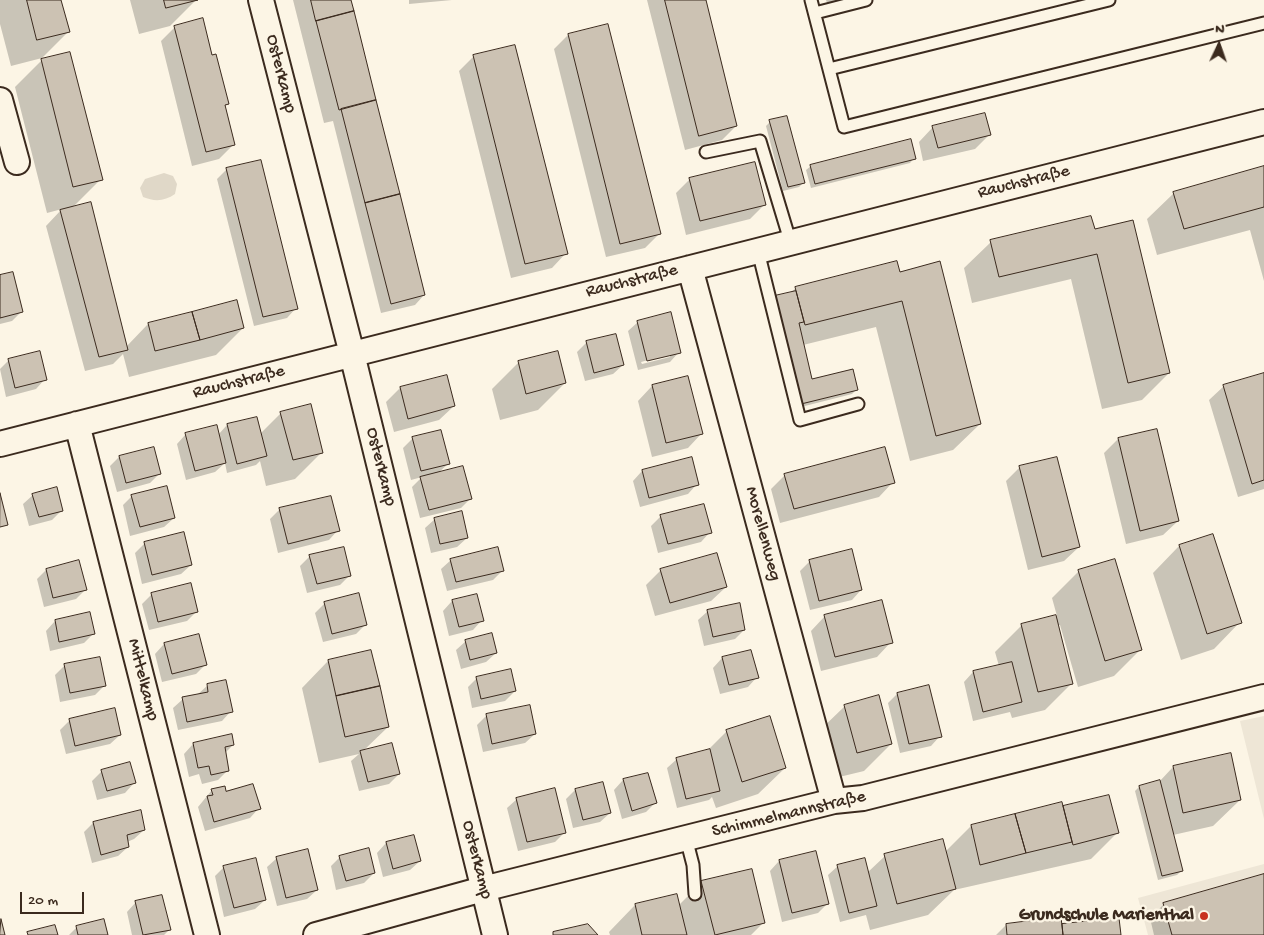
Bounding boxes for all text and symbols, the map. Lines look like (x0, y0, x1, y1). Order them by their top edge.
north arrow (1194, 20, 1244, 70)
text: N (1215, 21, 1225, 38)
street label: Osterkamp (260, 33, 300, 115)
street label: Rauchstraße (976, 161, 1072, 205)
street label: Rauchstraße (584, 260, 680, 304)
street label: Rauchstraße (191, 361, 287, 405)
street label: Osterkamp (360, 426, 400, 508)
street label: Morellenweg (739, 484, 785, 584)
street label: Mittelkamp (121, 637, 163, 723)
street label: Schimmelmannstraße (710, 787, 868, 843)
street label: Osterkamp (456, 819, 496, 901)
scale bar (22, 882, 86, 914)
text: 20 m (28, 892, 58, 910)
place label: Grundschule Marienthal (1019, 905, 1194, 927)
marker: Grundschule Marienthal (1198, 910, 1210, 922)

